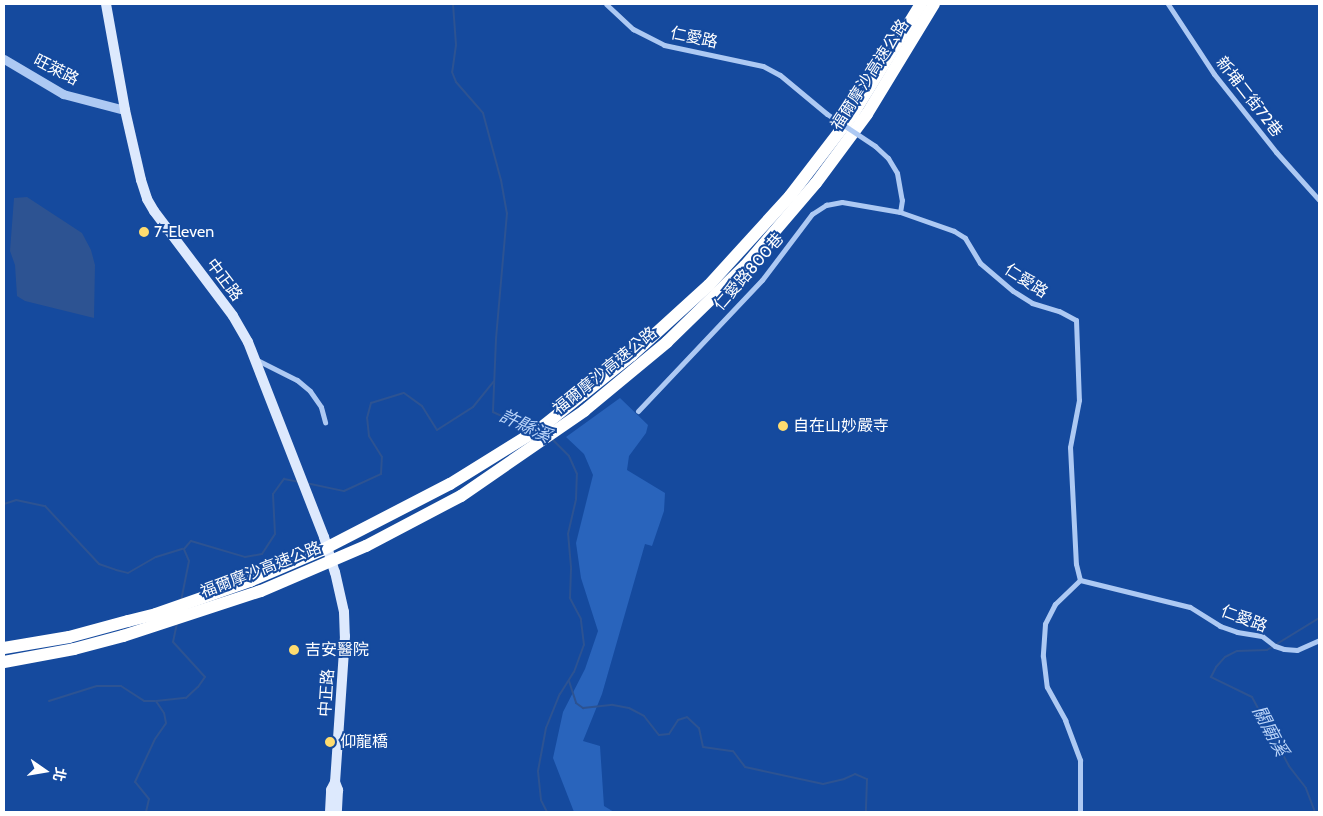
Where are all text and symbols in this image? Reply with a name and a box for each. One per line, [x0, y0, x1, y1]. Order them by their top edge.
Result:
street label: 福爾摩沙高速公路 [827, 16, 913, 134]
street label: 仁愛路 [669, 24, 719, 52]
street label: 旺萊路 [30, 51, 82, 89]
street label: 新埔二街72巷 [1212, 53, 1286, 141]
place label: 7-Eleven [154, 222, 214, 242]
marker: 7-Eleven [138, 226, 150, 238]
street label: 仁愛路800巷 [710, 229, 788, 315]
street label: 中正路 [202, 255, 246, 305]
street label: 仁愛路 [1001, 260, 1051, 302]
street label: 福爾摩沙高速公路 [549, 323, 661, 419]
water label: 許縣溪 [496, 405, 554, 447]
place label: 自在山妙嚴寺 [793, 416, 889, 436]
marker: 自在山妙嚴寺 [777, 420, 789, 432]
street label: 福爾摩沙高速公路 [198, 538, 324, 602]
street label: 仁愛路 [1218, 601, 1270, 637]
place label: 吉安醫院 [305, 640, 369, 660]
marker: 吉安醫院 [287, 643, 301, 657]
street label: 中正路 [316, 668, 338, 718]
water label: 關廟溪 [1248, 702, 1292, 760]
place label: 仰龍橋 [340, 732, 388, 752]
marker: 仰龍橋 [324, 736, 336, 748]
north arrow [20, 746, 70, 796]
text: 北 [49, 766, 70, 783]

